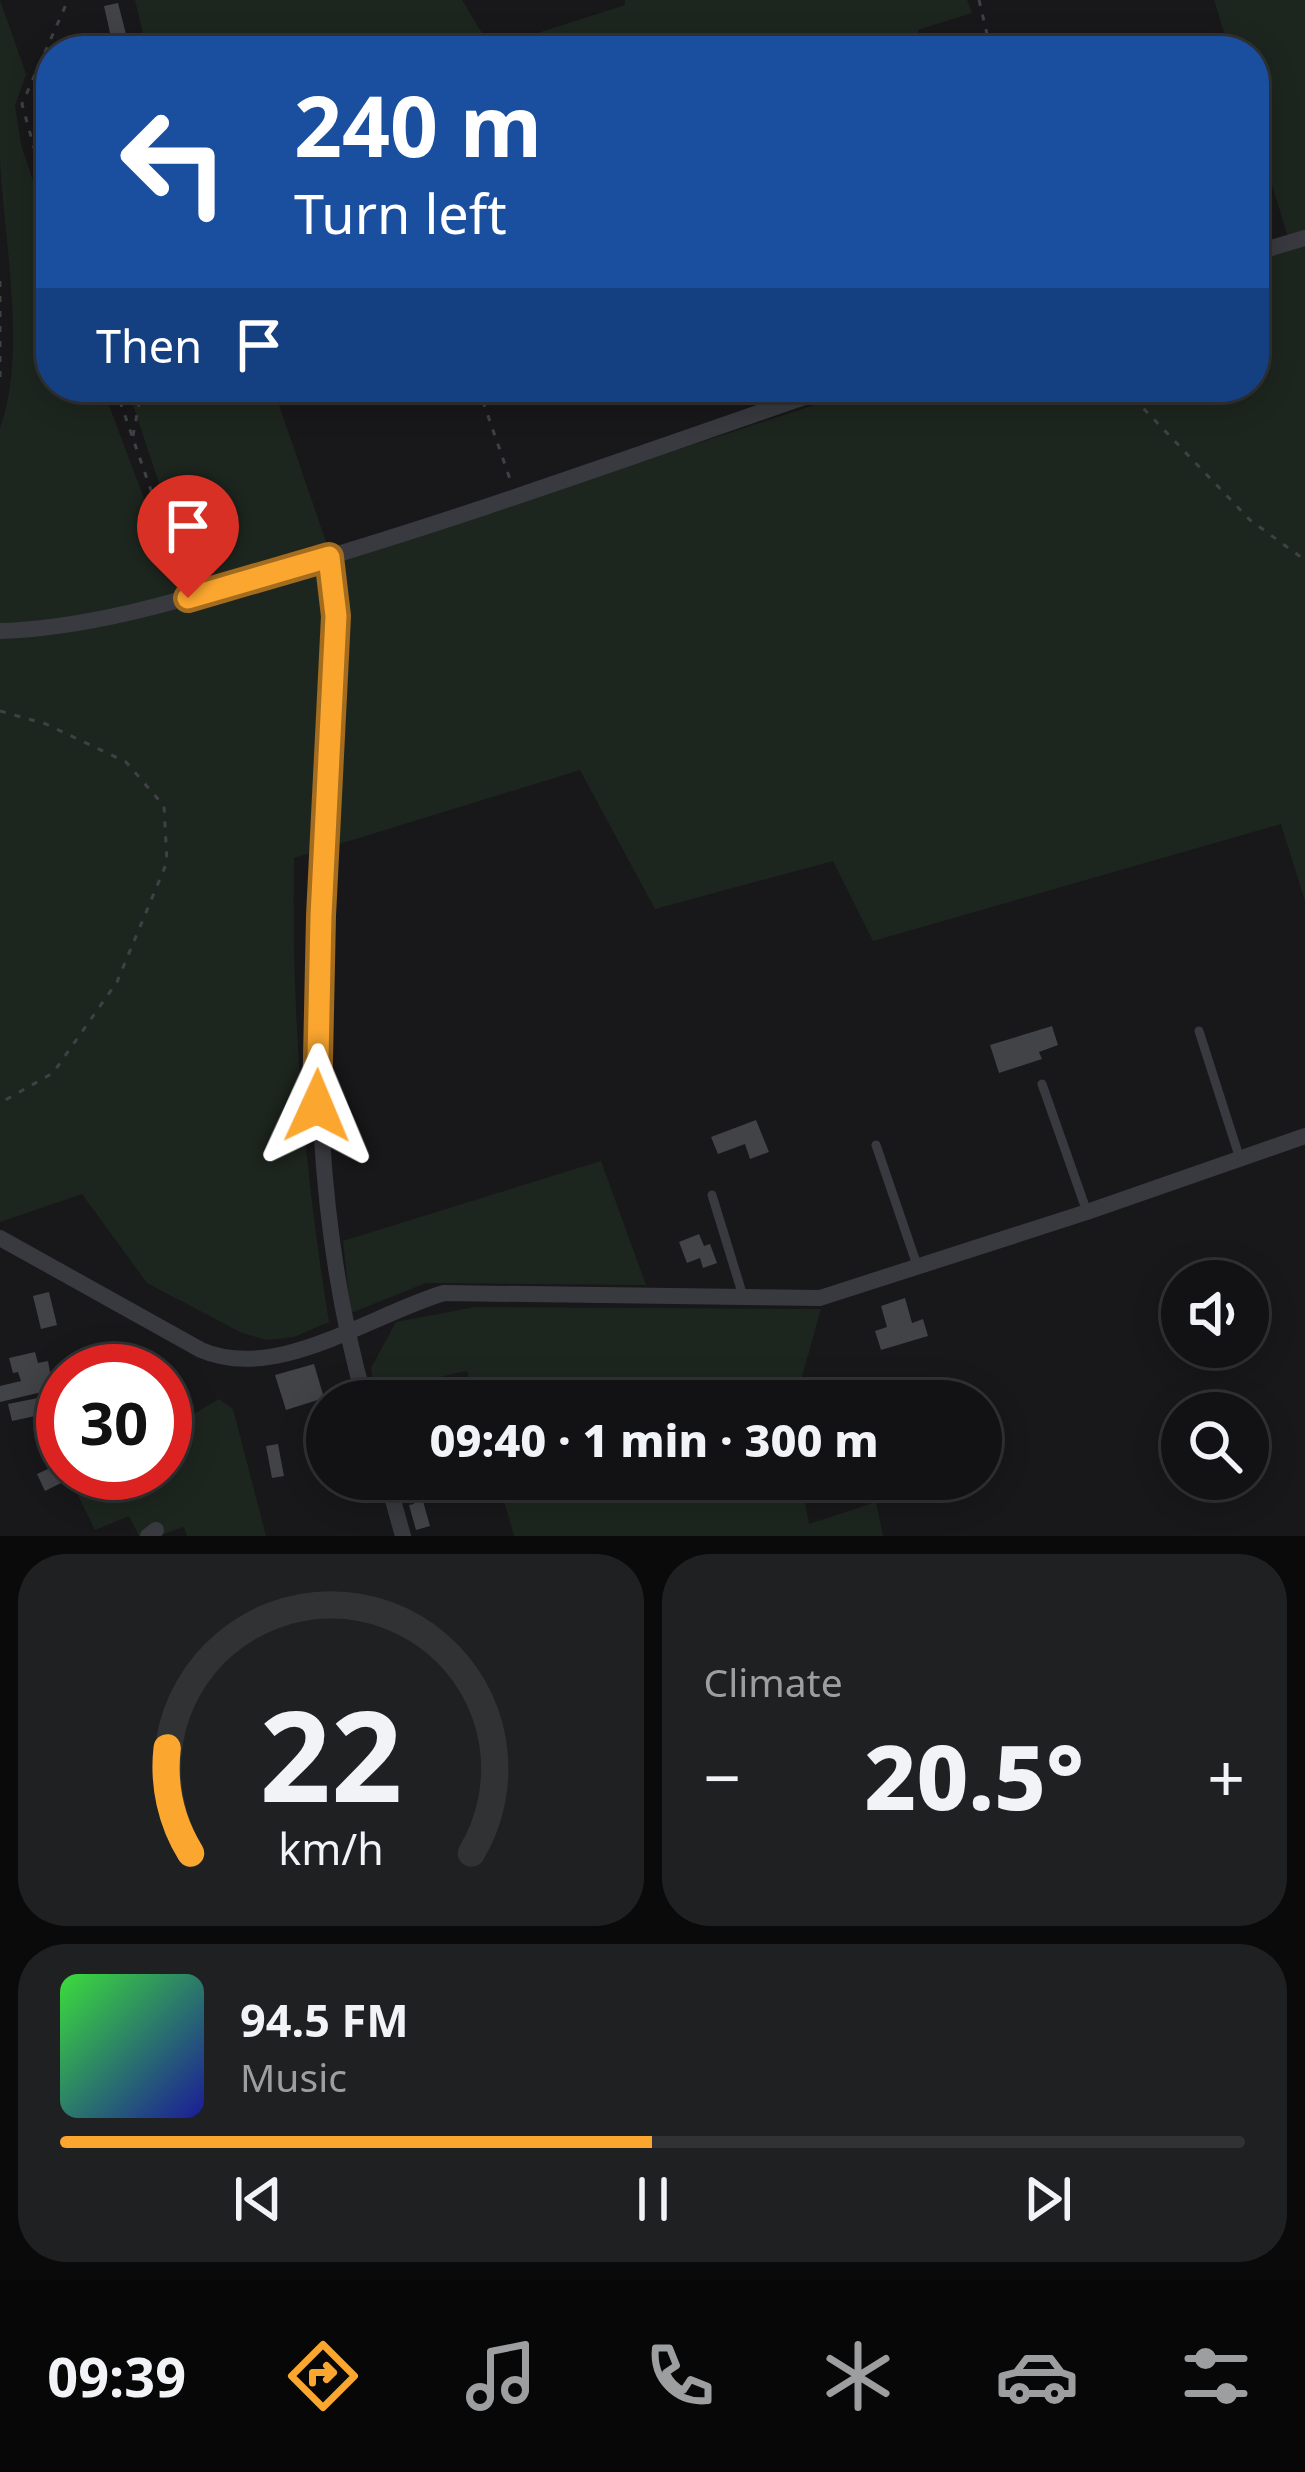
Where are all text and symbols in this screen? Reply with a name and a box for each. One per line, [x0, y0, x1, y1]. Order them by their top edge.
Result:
text: 240 m [294, 67, 542, 182]
icon: left [96, 84, 252, 240]
text: Turn left [294, 176, 507, 250]
icon: arrive [226, 312, 292, 378]
text: Then [96, 315, 202, 376]
pin [137, 475, 239, 598]
icon: arrive [155, 493, 221, 559]
position arrow [254, 1043, 380, 1169]
map controls [1161, 1260, 1269, 1500]
button: sound [1161, 1260, 1269, 1368]
speed limit sign: 30 [36, 1344, 192, 1500]
button: search [1161, 1392, 1269, 1500]
text: 09:40 · 1 min · 300 m [429, 1409, 879, 1470]
text: Climate [704, 1655, 843, 1708]
text: 22 [259, 1669, 402, 1839]
text: 20.5° [864, 1714, 1084, 1836]
text: − [704, 1731, 741, 1821]
text: + [1207, 1731, 1245, 1821]
text: km/h [278, 1819, 383, 1878]
text: 94.5 FM [240, 1989, 409, 2050]
text: Music [240, 2050, 347, 2103]
icon: previous [225, 2166, 291, 2232]
icon: pause [620, 2166, 686, 2232]
icon: next [1015, 2166, 1081, 2232]
icon: directions [281, 2334, 365, 2418]
icon: music [459, 2334, 543, 2418]
icon: phone [638, 2334, 722, 2418]
icon: climate [816, 2334, 900, 2418]
icon: car [995, 2334, 1079, 2418]
icon: filters [1174, 2334, 1258, 2418]
text: 09:39 [47, 2339, 186, 2413]

